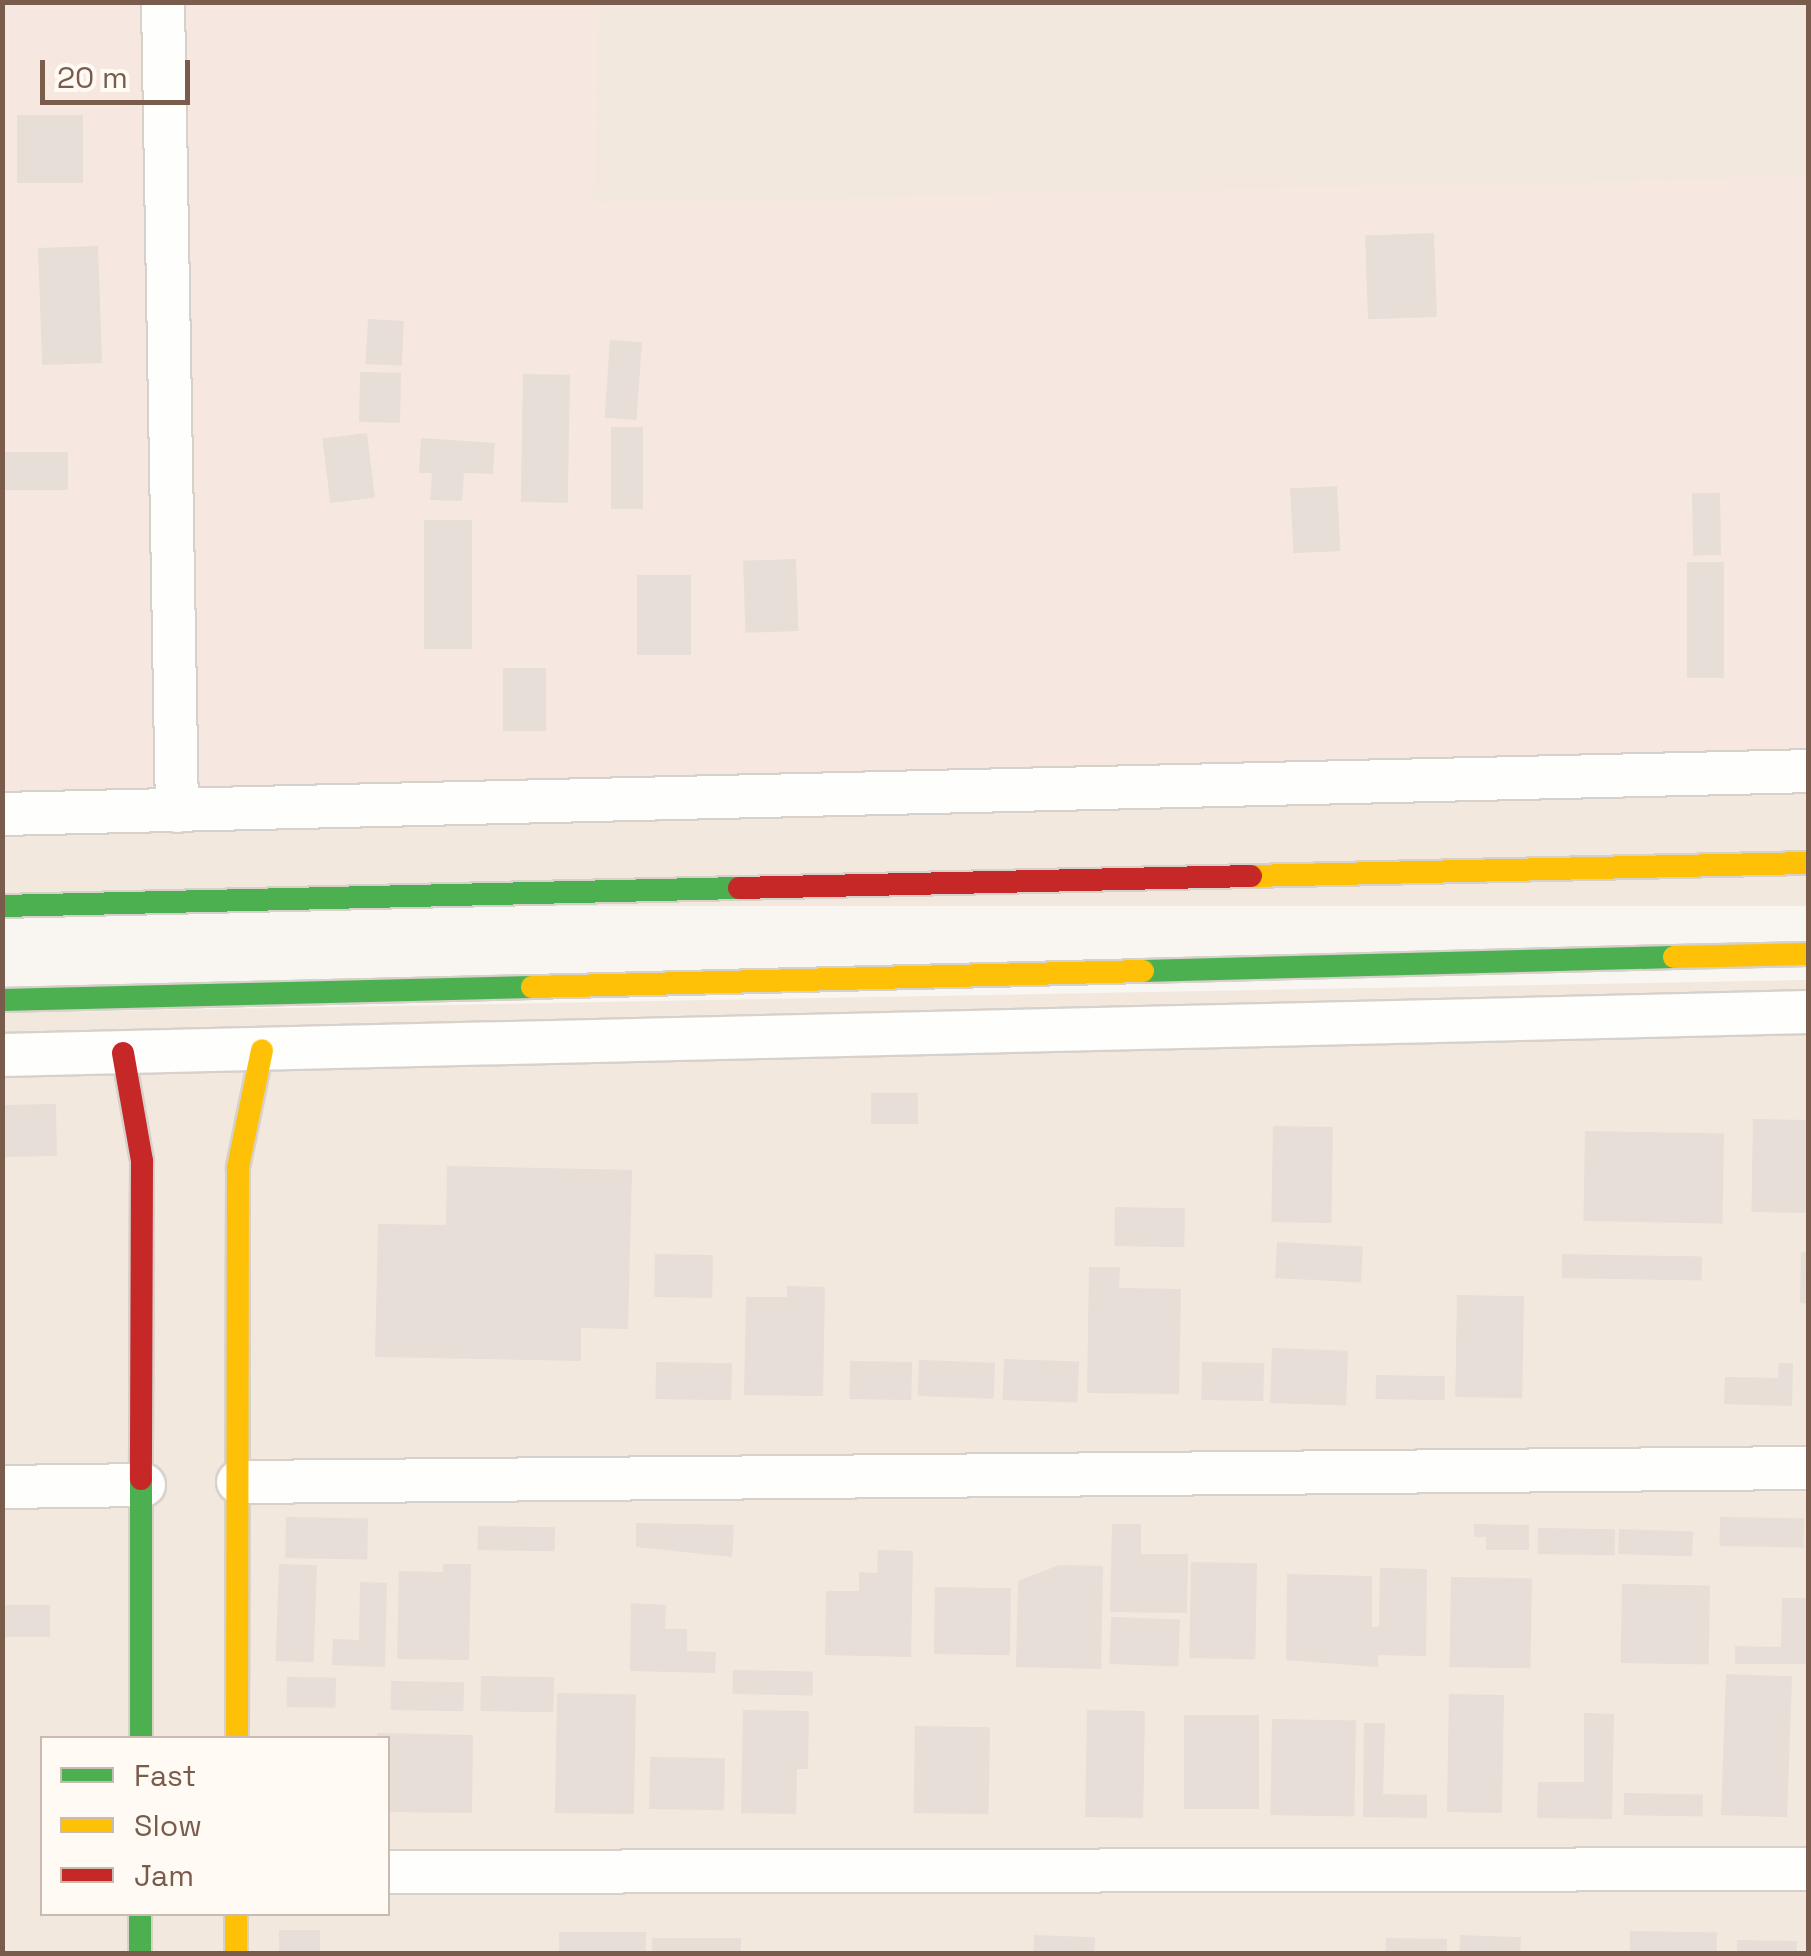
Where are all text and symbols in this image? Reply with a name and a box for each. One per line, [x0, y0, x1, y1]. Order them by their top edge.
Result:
scale bar [45, 40, 195, 102]
text: 20 m [57, 58, 128, 97]
legend [40, 1736, 390, 1916]
text: Fast [134, 1756, 196, 1795]
text: Slow [134, 1806, 202, 1845]
text: Jam [134, 1856, 194, 1895]

